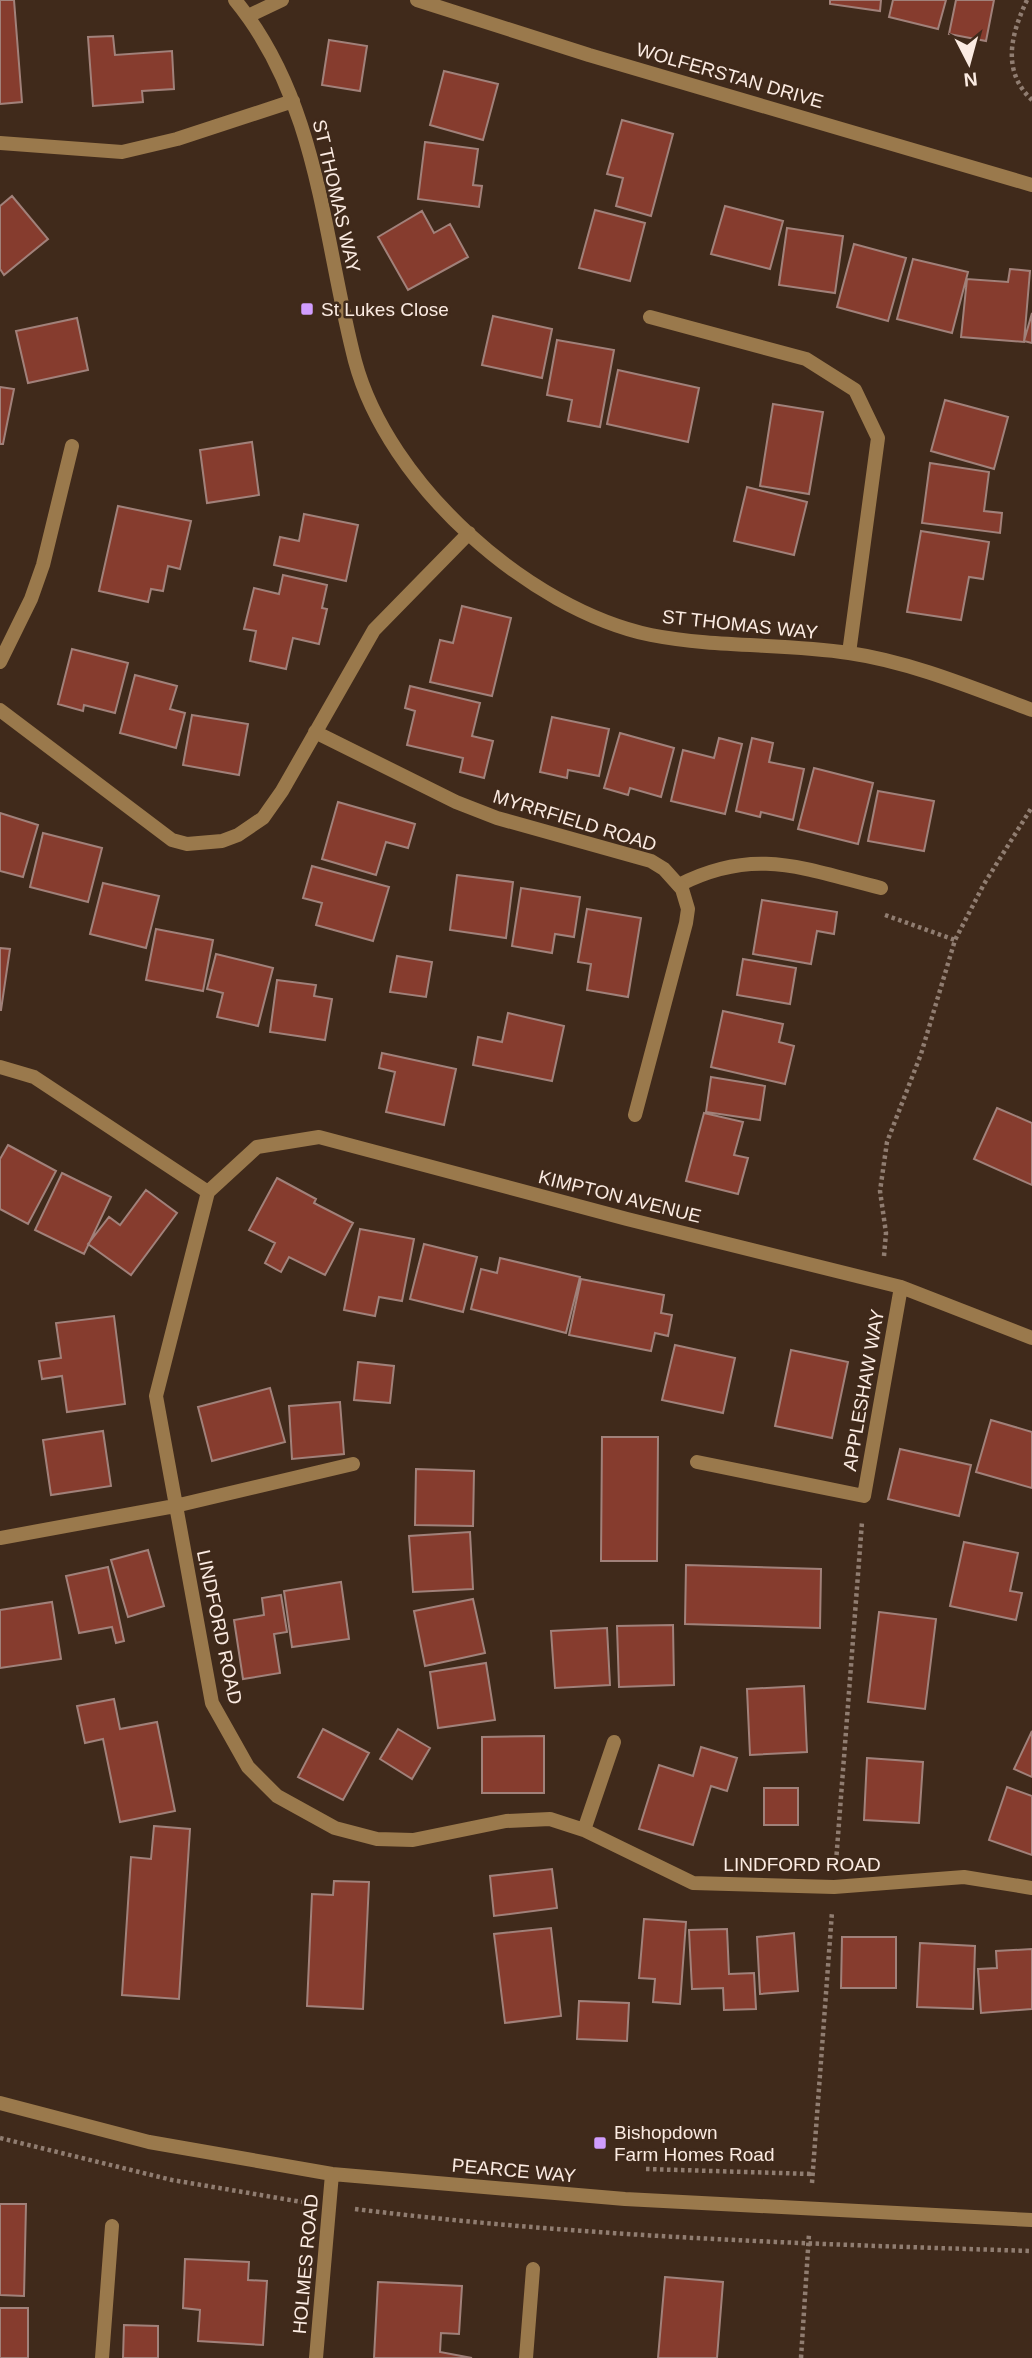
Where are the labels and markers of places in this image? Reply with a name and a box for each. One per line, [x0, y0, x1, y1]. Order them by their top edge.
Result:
place label: St Lukes Close [321, 299, 449, 320]
marker: St Lukes Close [299, 301, 315, 317]
place label: Bishopdown Farm Homes Road [614, 2122, 775, 2165]
marker: Bishopdown Farm Homes Road [592, 2135, 608, 2151]

